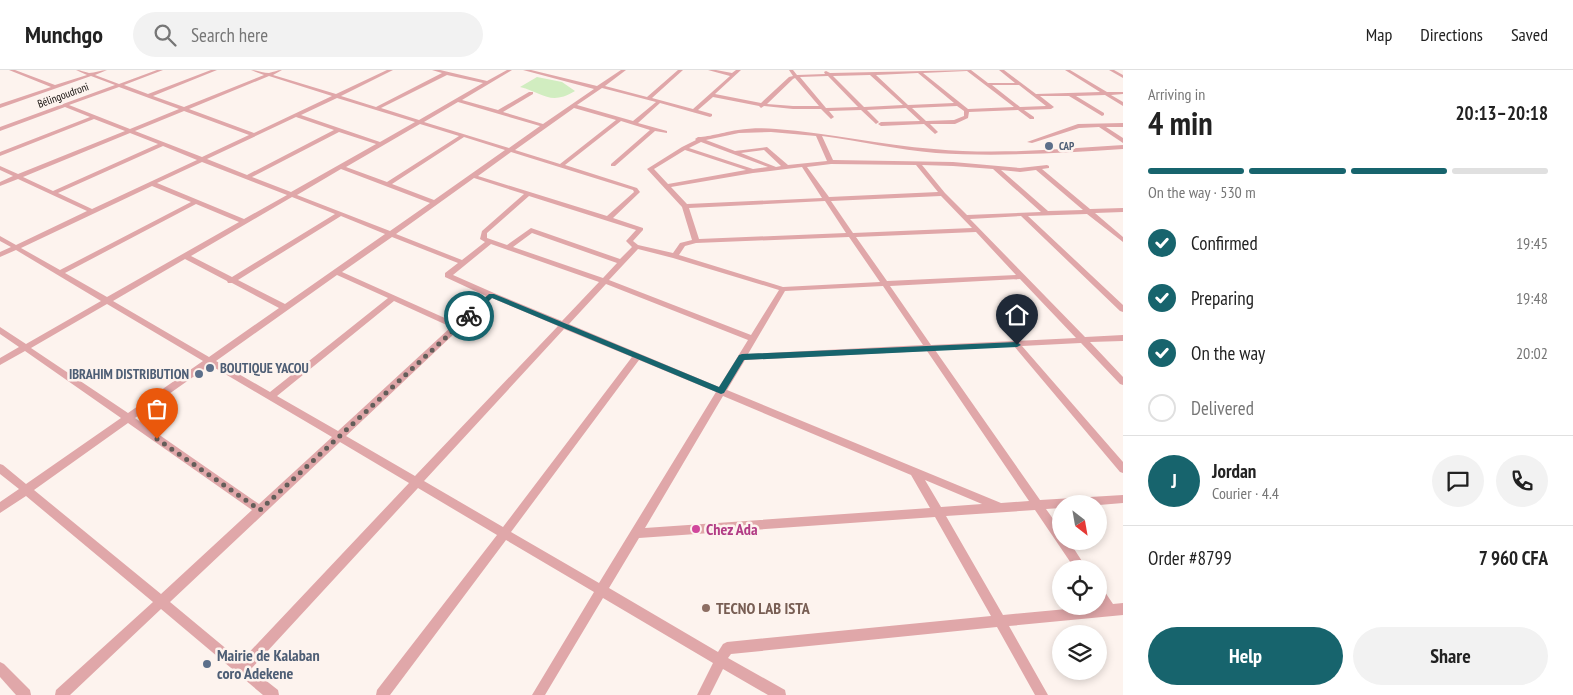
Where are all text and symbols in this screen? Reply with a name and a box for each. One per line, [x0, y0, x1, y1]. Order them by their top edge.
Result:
search box [133, 12, 483, 57]
text: Munchgo [25, 19, 103, 50]
icon: search [151, 21, 179, 49]
text: Search here [191, 23, 268, 47]
text: Map [1366, 23, 1392, 46]
text: Directions [1420, 23, 1483, 46]
text: Saved [1511, 23, 1548, 46]
street label: Bélingoudroni [35, 79, 91, 111]
text: Arriving in [1148, 84, 1205, 104]
text: 20:13–20:18 [1455, 101, 1548, 125]
text: 4 min [1148, 102, 1213, 144]
place label: CAP [1059, 139, 1075, 153]
marker: CAP [1043, 140, 1055, 152]
text: On the way · 530 m [1148, 182, 1256, 202]
icon: check [1148, 229, 1176, 257]
text: Confirmed [1191, 231, 1258, 255]
text: 19:45 [1516, 233, 1548, 253]
icon: check [1148, 284, 1176, 312]
text: Preparing [1191, 286, 1254, 310]
text: 19:48 [1516, 288, 1548, 308]
courier [444, 291, 494, 341]
pin [996, 294, 1038, 345]
icon: home [1003, 301, 1031, 329]
icon: bike [455, 302, 483, 330]
icon: check [1148, 339, 1176, 367]
text: On the way [1191, 341, 1265, 365]
text: 20:02 [1516, 343, 1548, 363]
place label: BOUTIQUE YACOU [220, 359, 309, 377]
marker: BOUTIQUE YACOU [204, 362, 216, 374]
place label: IBRAHIM DISTRIBUTION [69, 365, 189, 383]
marker: IBRAHIM DISTRIBUTION [193, 368, 205, 380]
pin [136, 388, 178, 439]
icon: bag [143, 395, 171, 423]
text: Delivered [1191, 396, 1254, 420]
button: chat [1432, 455, 1484, 507]
button: phone [1496, 455, 1548, 507]
text: Jordan [1212, 459, 1256, 483]
text: J [1171, 469, 1177, 493]
text: Courier · 4.4 [1212, 483, 1279, 503]
north arrow [1052, 495, 1108, 550]
map controls [1052, 495, 1107, 680]
place label: Chez Ada [706, 519, 758, 539]
marker: Chez Ada [690, 523, 702, 535]
text: Order #8799 [1148, 546, 1232, 570]
text: 7 960 CFA [1479, 546, 1548, 570]
button: locate [1052, 560, 1107, 615]
place label: TECNO LAB ISTA [716, 598, 811, 618]
marker: TECNO LAB ISTA [700, 602, 712, 614]
button: layers [1052, 625, 1107, 680]
button: Help [1148, 627, 1343, 685]
button: Share [1353, 627, 1548, 685]
place label: Mairie de Kalaban coro Adekene [217, 645, 320, 683]
marker: Mairie de Kalaban coro Adekene [201, 658, 213, 670]

